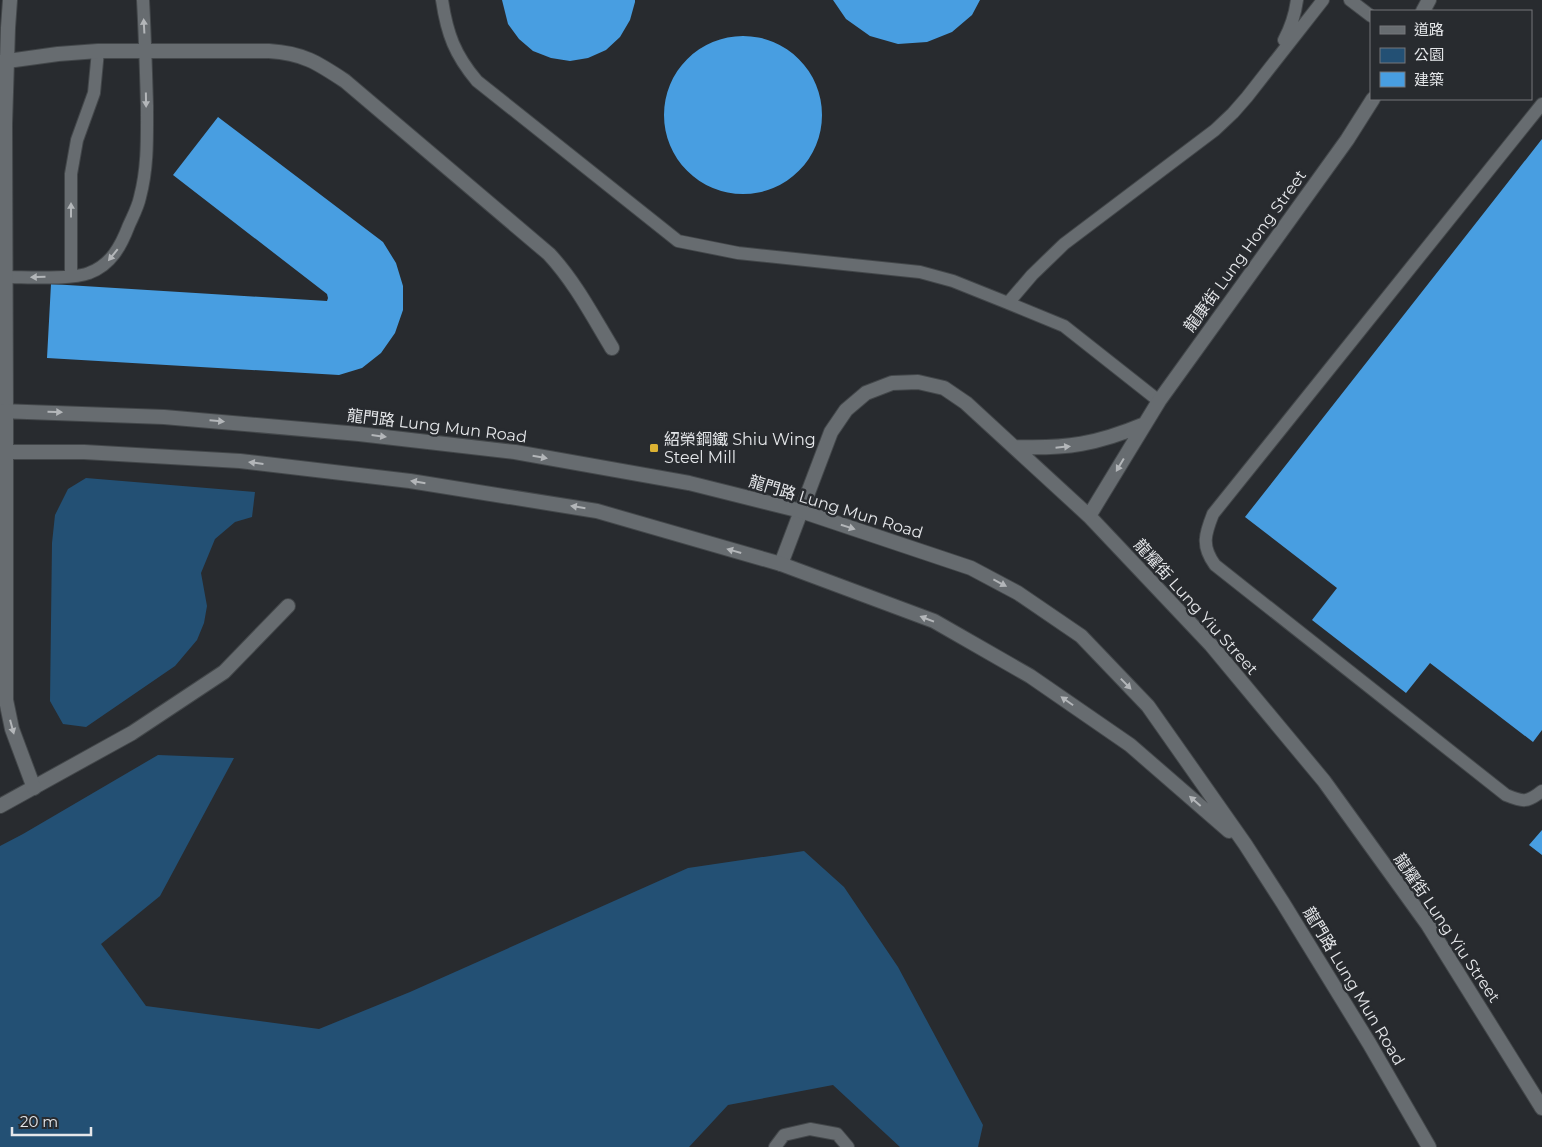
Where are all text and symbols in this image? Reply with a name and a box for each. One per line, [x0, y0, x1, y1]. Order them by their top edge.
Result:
legend [1370, 10, 1532, 100]
one-way arrow [140, 17, 148, 33]
text: 道路 [1414, 20, 1444, 39]
text: 公園 [1414, 45, 1444, 64]
text: 建築 [1414, 70, 1444, 89]
one-way arrow [143, 92, 151, 108]
street label: 龍康街 Lung Hong Street [1180, 166, 1310, 336]
one-way arrow [67, 202, 75, 218]
one-way arrow [107, 248, 118, 261]
one-way arrow [30, 273, 46, 281]
street label: 龍門路 Lung Mun Road [346, 406, 528, 446]
one-way arrow [47, 408, 63, 416]
one-way arrow [210, 418, 226, 426]
place label: 紹榮鋼鐵 Shiu Wing Steel Mill [664, 430, 816, 467]
one-way arrow [372, 432, 388, 440]
marker: 紹榮鋼鐵 Shiu Wing Steel Mill [648, 442, 660, 454]
one-way arrow [1055, 443, 1071, 451]
one-way arrow [533, 453, 549, 461]
one-way arrow [248, 459, 264, 467]
one-way arrow [1115, 459, 1125, 472]
street label: 龍門路 Lung Mun Road [747, 471, 925, 543]
one-way arrow [409, 477, 425, 485]
one-way arrow [570, 503, 586, 511]
one-way arrow [840, 524, 855, 531]
street label: 龍耀街 Lung Yiu Street [1130, 535, 1262, 679]
one-way arrow [727, 546, 742, 554]
one-way arrow [993, 579, 1006, 588]
one-way arrow [919, 615, 934, 623]
one-way arrow [1120, 677, 1132, 689]
one-way arrow [1060, 696, 1074, 706]
one-way arrow [9, 720, 17, 735]
one-way arrow [1189, 795, 1201, 807]
street label: 龍耀街 Lung Yiu Street [1390, 850, 1504, 1007]
street label: 龍門路 Lung Mun Road [1299, 903, 1409, 1069]
scale bar [12, 1104, 91, 1136]
text: 20 m [20, 1112, 58, 1131]

